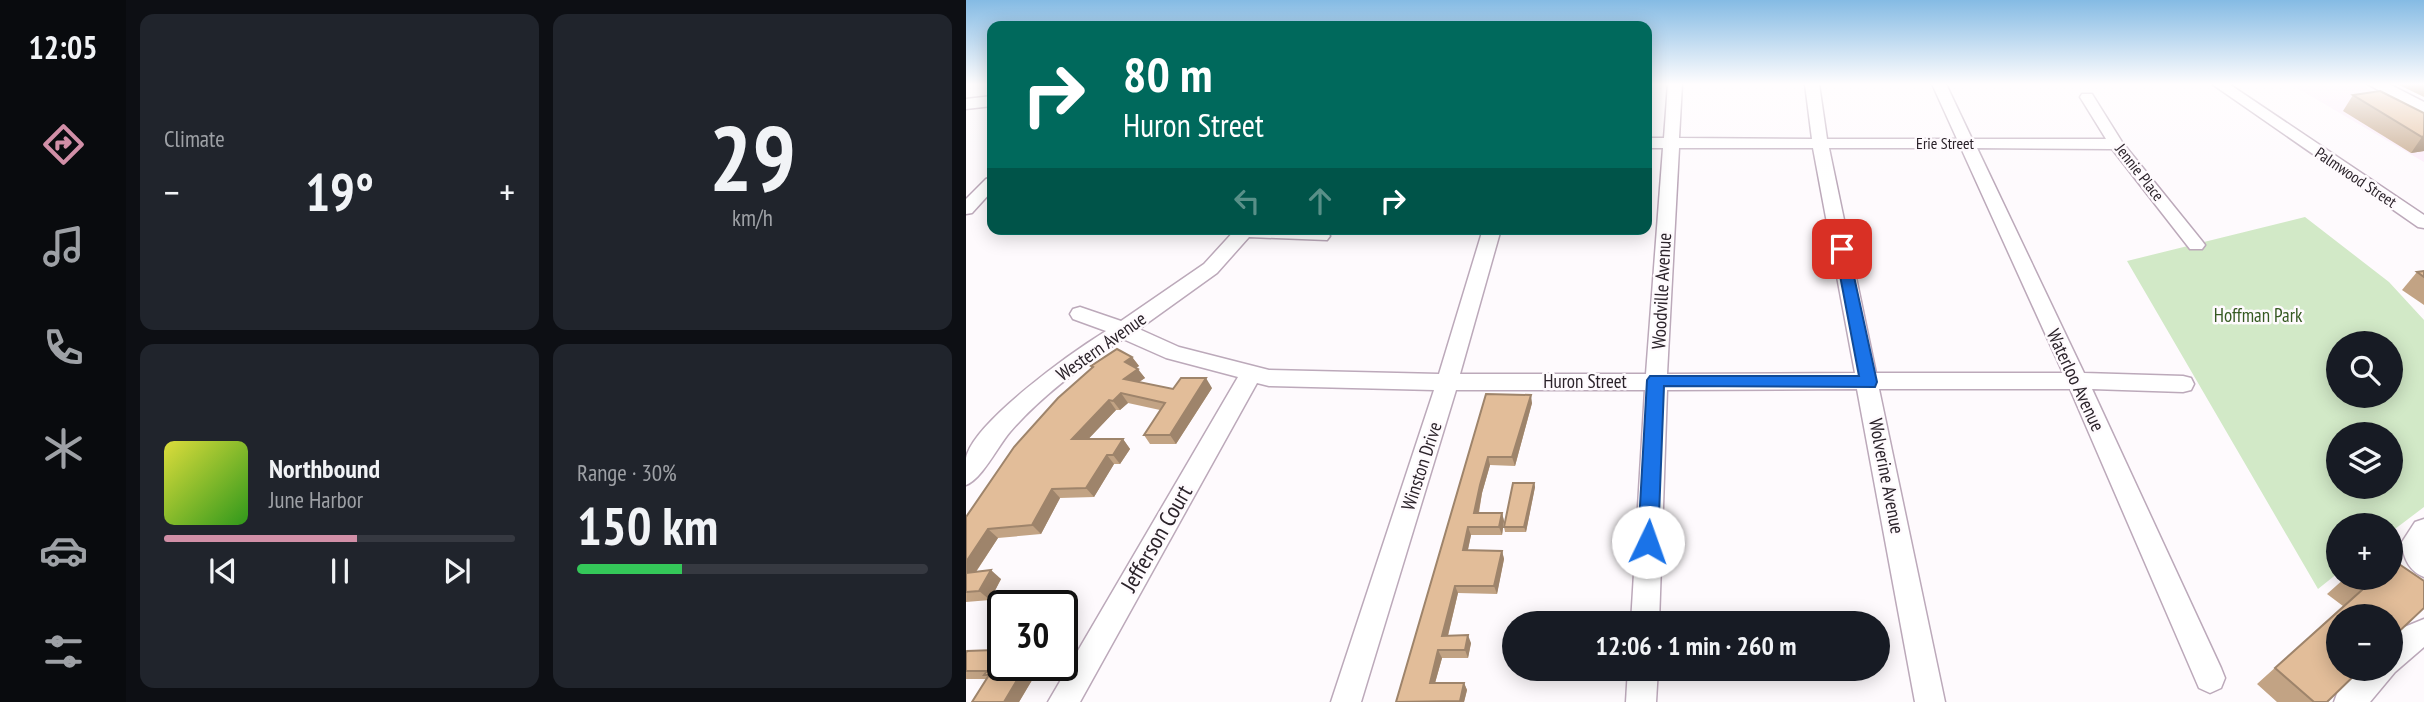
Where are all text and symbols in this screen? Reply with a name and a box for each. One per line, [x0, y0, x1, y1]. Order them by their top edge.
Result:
text: 12:05 [28, 26, 98, 68]
text: 80 m [1123, 42, 1212, 106]
icon: right [1008, 49, 1099, 140]
text: 29 [709, 98, 796, 216]
text: Huron Street [1123, 104, 1264, 146]
icon: directions [39, 120, 88, 169]
text: Climate [164, 124, 225, 153]
street label: Erie Street [1916, 133, 1975, 153]
street label: Jennie Place [2111, 139, 2169, 205]
street label: Palmwood Street [2311, 142, 2401, 212]
text: 19° [305, 158, 374, 225]
text: − [164, 167, 180, 216]
text: + [499, 167, 515, 216]
icon: left [1228, 182, 1266, 220]
icon: ahead [1301, 182, 1339, 220]
icon: right [1374, 182, 1412, 220]
text: km/h [732, 203, 773, 232]
pin [1812, 219, 1872, 279]
icon: music [39, 222, 88, 271]
icon: arrive [1823, 230, 1861, 268]
street label: Woodville Avenue [1646, 232, 1676, 350]
park label: Hoffman Park [2214, 303, 2303, 327]
street label: Western Avenue [1051, 306, 1151, 386]
icon: phone [39, 323, 88, 372]
street label: Waterloo Avenue [2042, 325, 2110, 435]
map controls [2326, 331, 2403, 681]
button: search [2326, 331, 2403, 408]
street label: Huron Street [1543, 369, 1628, 393]
street label: Wolverine Avenue [1864, 416, 1910, 536]
street label: Winston Drive [1395, 418, 1447, 513]
button: layers [2326, 422, 2403, 499]
icon: climate [39, 424, 88, 473]
text: Northbound [269, 452, 380, 485]
text: Range · 30% [577, 458, 677, 487]
street label: Jefferson Court [1113, 479, 1198, 597]
text: June Harbor [269, 485, 363, 514]
text: 150 km [577, 492, 718, 559]
position arrow [1611, 505, 1685, 579]
button: + [2326, 513, 2403, 590]
icon: car [39, 526, 88, 575]
icon: previous [204, 552, 242, 590]
icon: pause [321, 552, 359, 590]
icon: next [438, 552, 476, 590]
speed limit sign: 30 [987, 590, 1078, 681]
button: − [2326, 604, 2403, 681]
icon: filters [39, 627, 88, 676]
text: 12:06 · 1 min · 260 m [1596, 629, 1796, 662]

